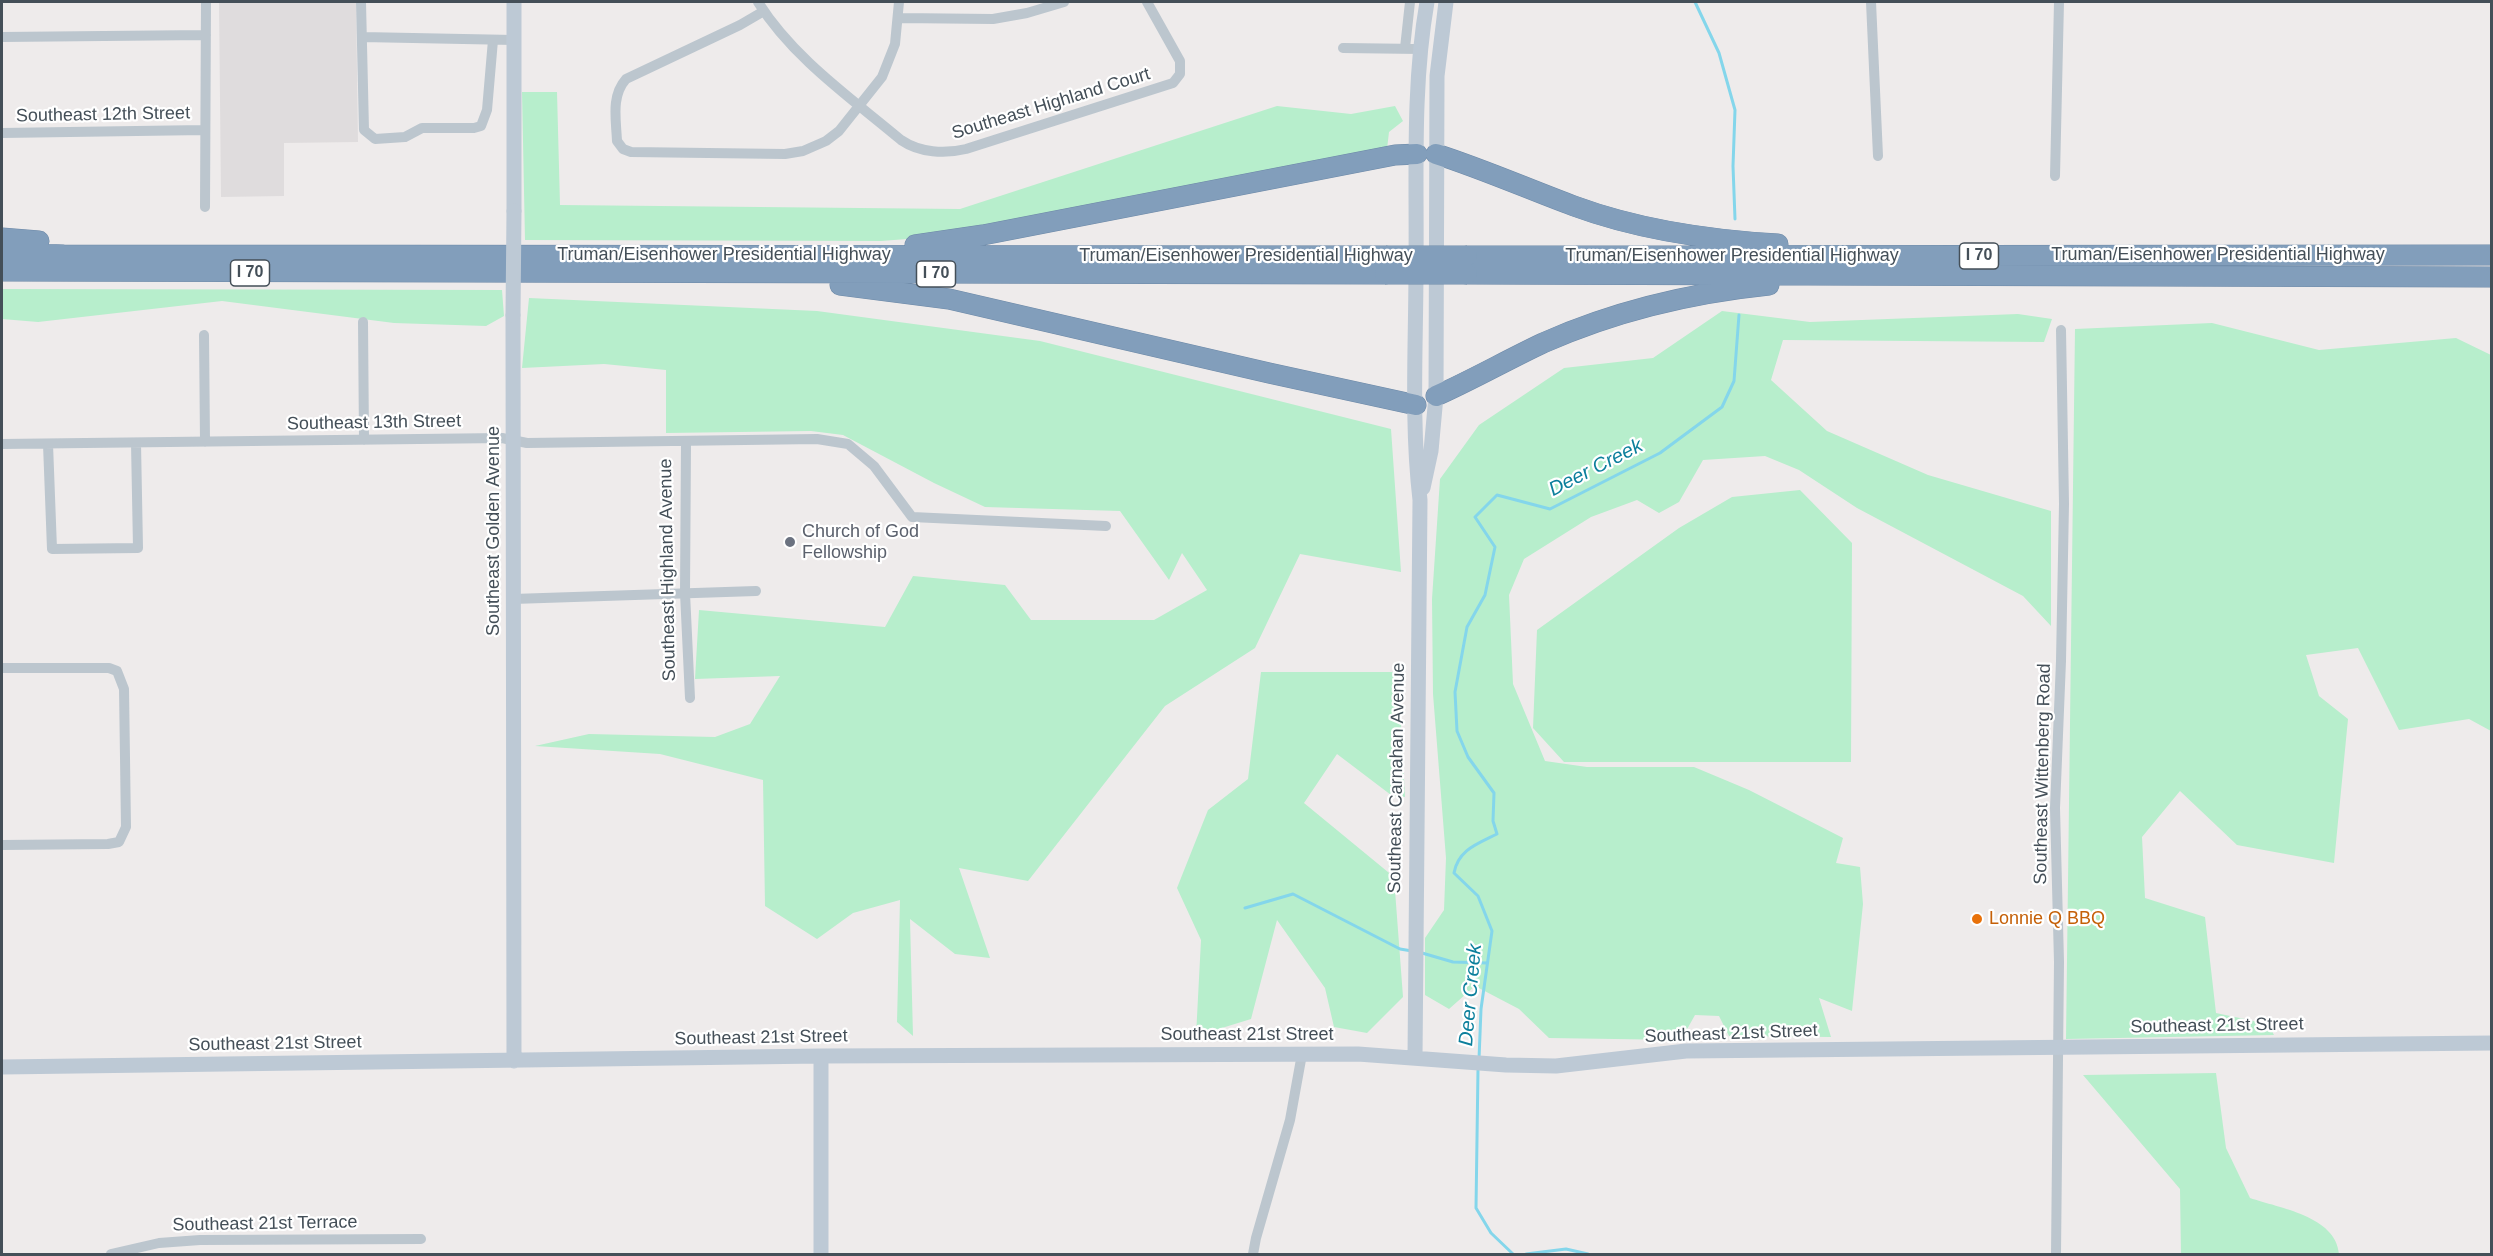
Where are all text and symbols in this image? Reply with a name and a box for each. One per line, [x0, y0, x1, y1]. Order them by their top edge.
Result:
street label: Southeast Highland Court [949, 64, 1153, 144]
street label: Southeast 12th Street [16, 103, 190, 127]
road number: I 70 [1960, 243, 1998, 269]
street label: Truman/Eisenhower Presidential Highway [557, 244, 891, 266]
street label: Truman/Eisenhower Presidential Highway [2051, 244, 2385, 266]
street label: Truman/Eisenhower Presidential Highway [1079, 245, 1413, 267]
street label: Truman/Eisenhower Presidential Highway [1565, 245, 1899, 267]
road number: I 70 [230, 260, 270, 286]
road number: I 70 [916, 261, 956, 287]
street label: Southeast 13th Street [287, 411, 461, 435]
street label: Southeast Golden Avenue [483, 426, 505, 636]
water label: Deer Creek [1545, 434, 1647, 502]
street label: Southeast Highland Avenue [655, 458, 681, 682]
place label: Church of God Fellowship [802, 521, 919, 564]
marker: Church of God Fellowship [783, 535, 797, 549]
street label: Southeast Carnahan Avenue [1384, 662, 1410, 894]
street label: Southeast Wittenberg Road [2030, 663, 2056, 885]
place label: Lonnie Q BBQ [1989, 908, 2105, 930]
marker: Lonnie Q BBQ [1970, 912, 1984, 926]
water label: Deer Creek [1455, 943, 1487, 1047]
street label: Southeast 21st Street [2130, 1014, 2304, 1038]
street label: Southeast 21st Street [1644, 1020, 1818, 1048]
street label: Southeast 21st Street [1160, 1024, 1334, 1046]
street label: Southeast 21st Street [674, 1026, 848, 1050]
street label: Southeast 21st Street [188, 1032, 362, 1056]
street label: Southeast 21st Terrace [172, 1212, 358, 1236]

